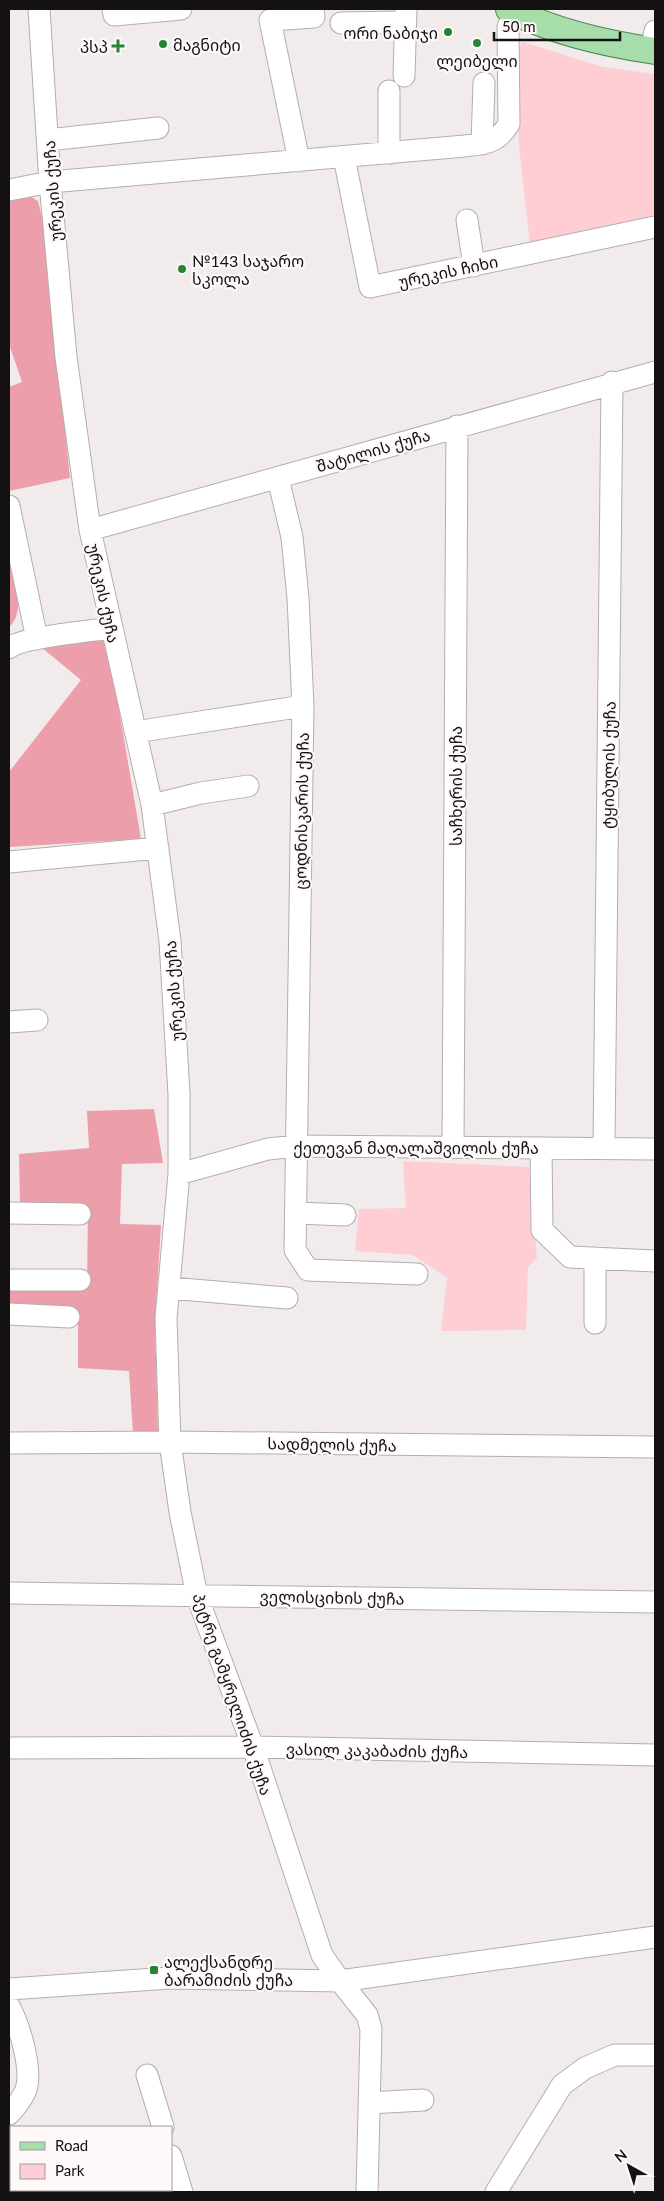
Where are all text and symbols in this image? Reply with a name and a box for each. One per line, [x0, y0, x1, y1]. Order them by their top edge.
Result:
scale bar [494, 10, 620, 42]
text: 50 m [502, 17, 536, 35]
place label: ორი ნაბიჯი [344, 23, 438, 43]
marker: ორი ნაბიჯი [442, 26, 454, 38]
place label: მაგნიტი [173, 35, 241, 55]
place label: პსპ [80, 37, 108, 56]
marker: ლეიბელი [471, 37, 483, 49]
marker: მაგნიტი [157, 38, 169, 50]
marker: პსპ [112, 40, 124, 52]
place label: ლეიბელი [436, 51, 518, 72]
street label: ურეკის ქუჩა [39, 140, 66, 242]
place label: №143 საჯარო სკოლა [192, 251, 304, 290]
street label: ურეკის ჩიხი [396, 251, 500, 292]
marker: №143 საჯარო სკოლა [176, 263, 188, 275]
street label: შატილის ქუჩა [314, 425, 433, 477]
street label: ურეკის ქუჩა [83, 542, 124, 645]
street label: ტყიბულის ქუჩა [597, 701, 621, 829]
street label: საჩხერის ქუჩა [446, 726, 466, 846]
street label: ცოდნისკარის ქუჩა [290, 732, 314, 890]
street label: ურეკის ქუჩა [160, 940, 187, 1042]
street label: ქეთევან მაღალაშვილის ქუჩა [293, 1138, 539, 1159]
street label: სადმელის ქუჩა [267, 1433, 397, 1457]
street label: ველისციხის ქუჩა [259, 1586, 405, 1610]
street label: პეტრე გამყრელიძის ქუჩა [188, 1590, 277, 1798]
street label: ვასილ კაკაბაძის ქუჩა [286, 1739, 468, 1763]
place label: ალექსანდრე ბარამიძის ქუჩა [164, 1952, 293, 1990]
marker: ალექსანდრე ბარამიძის ქუჩა [148, 1964, 160, 1976]
legend [10, 2126, 172, 2191]
text: Road [55, 2136, 88, 2154]
north arrow [604, 2141, 654, 2191]
text: N [611, 2146, 630, 2166]
text: Park [55, 2161, 85, 2179]

